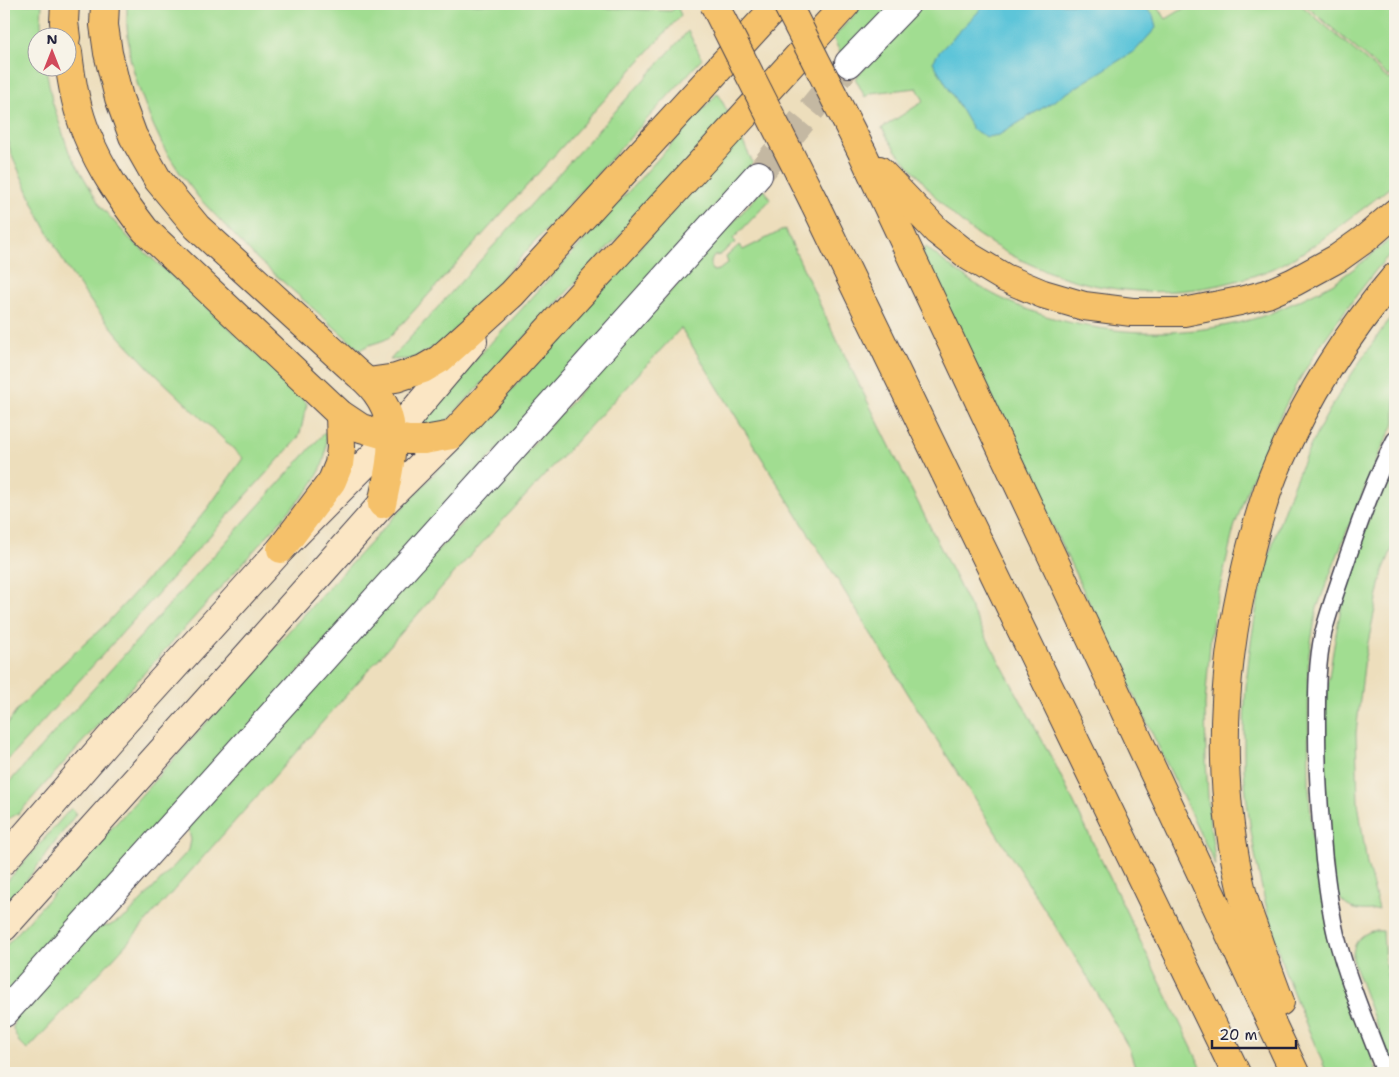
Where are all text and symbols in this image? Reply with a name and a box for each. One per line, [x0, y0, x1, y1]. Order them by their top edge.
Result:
north arrow [28, 28, 78, 78]
text: N [46, 30, 58, 48]
scale bar [1212, 1017, 1295, 1049]
text: 20 m [1219, 1025, 1258, 1045]

